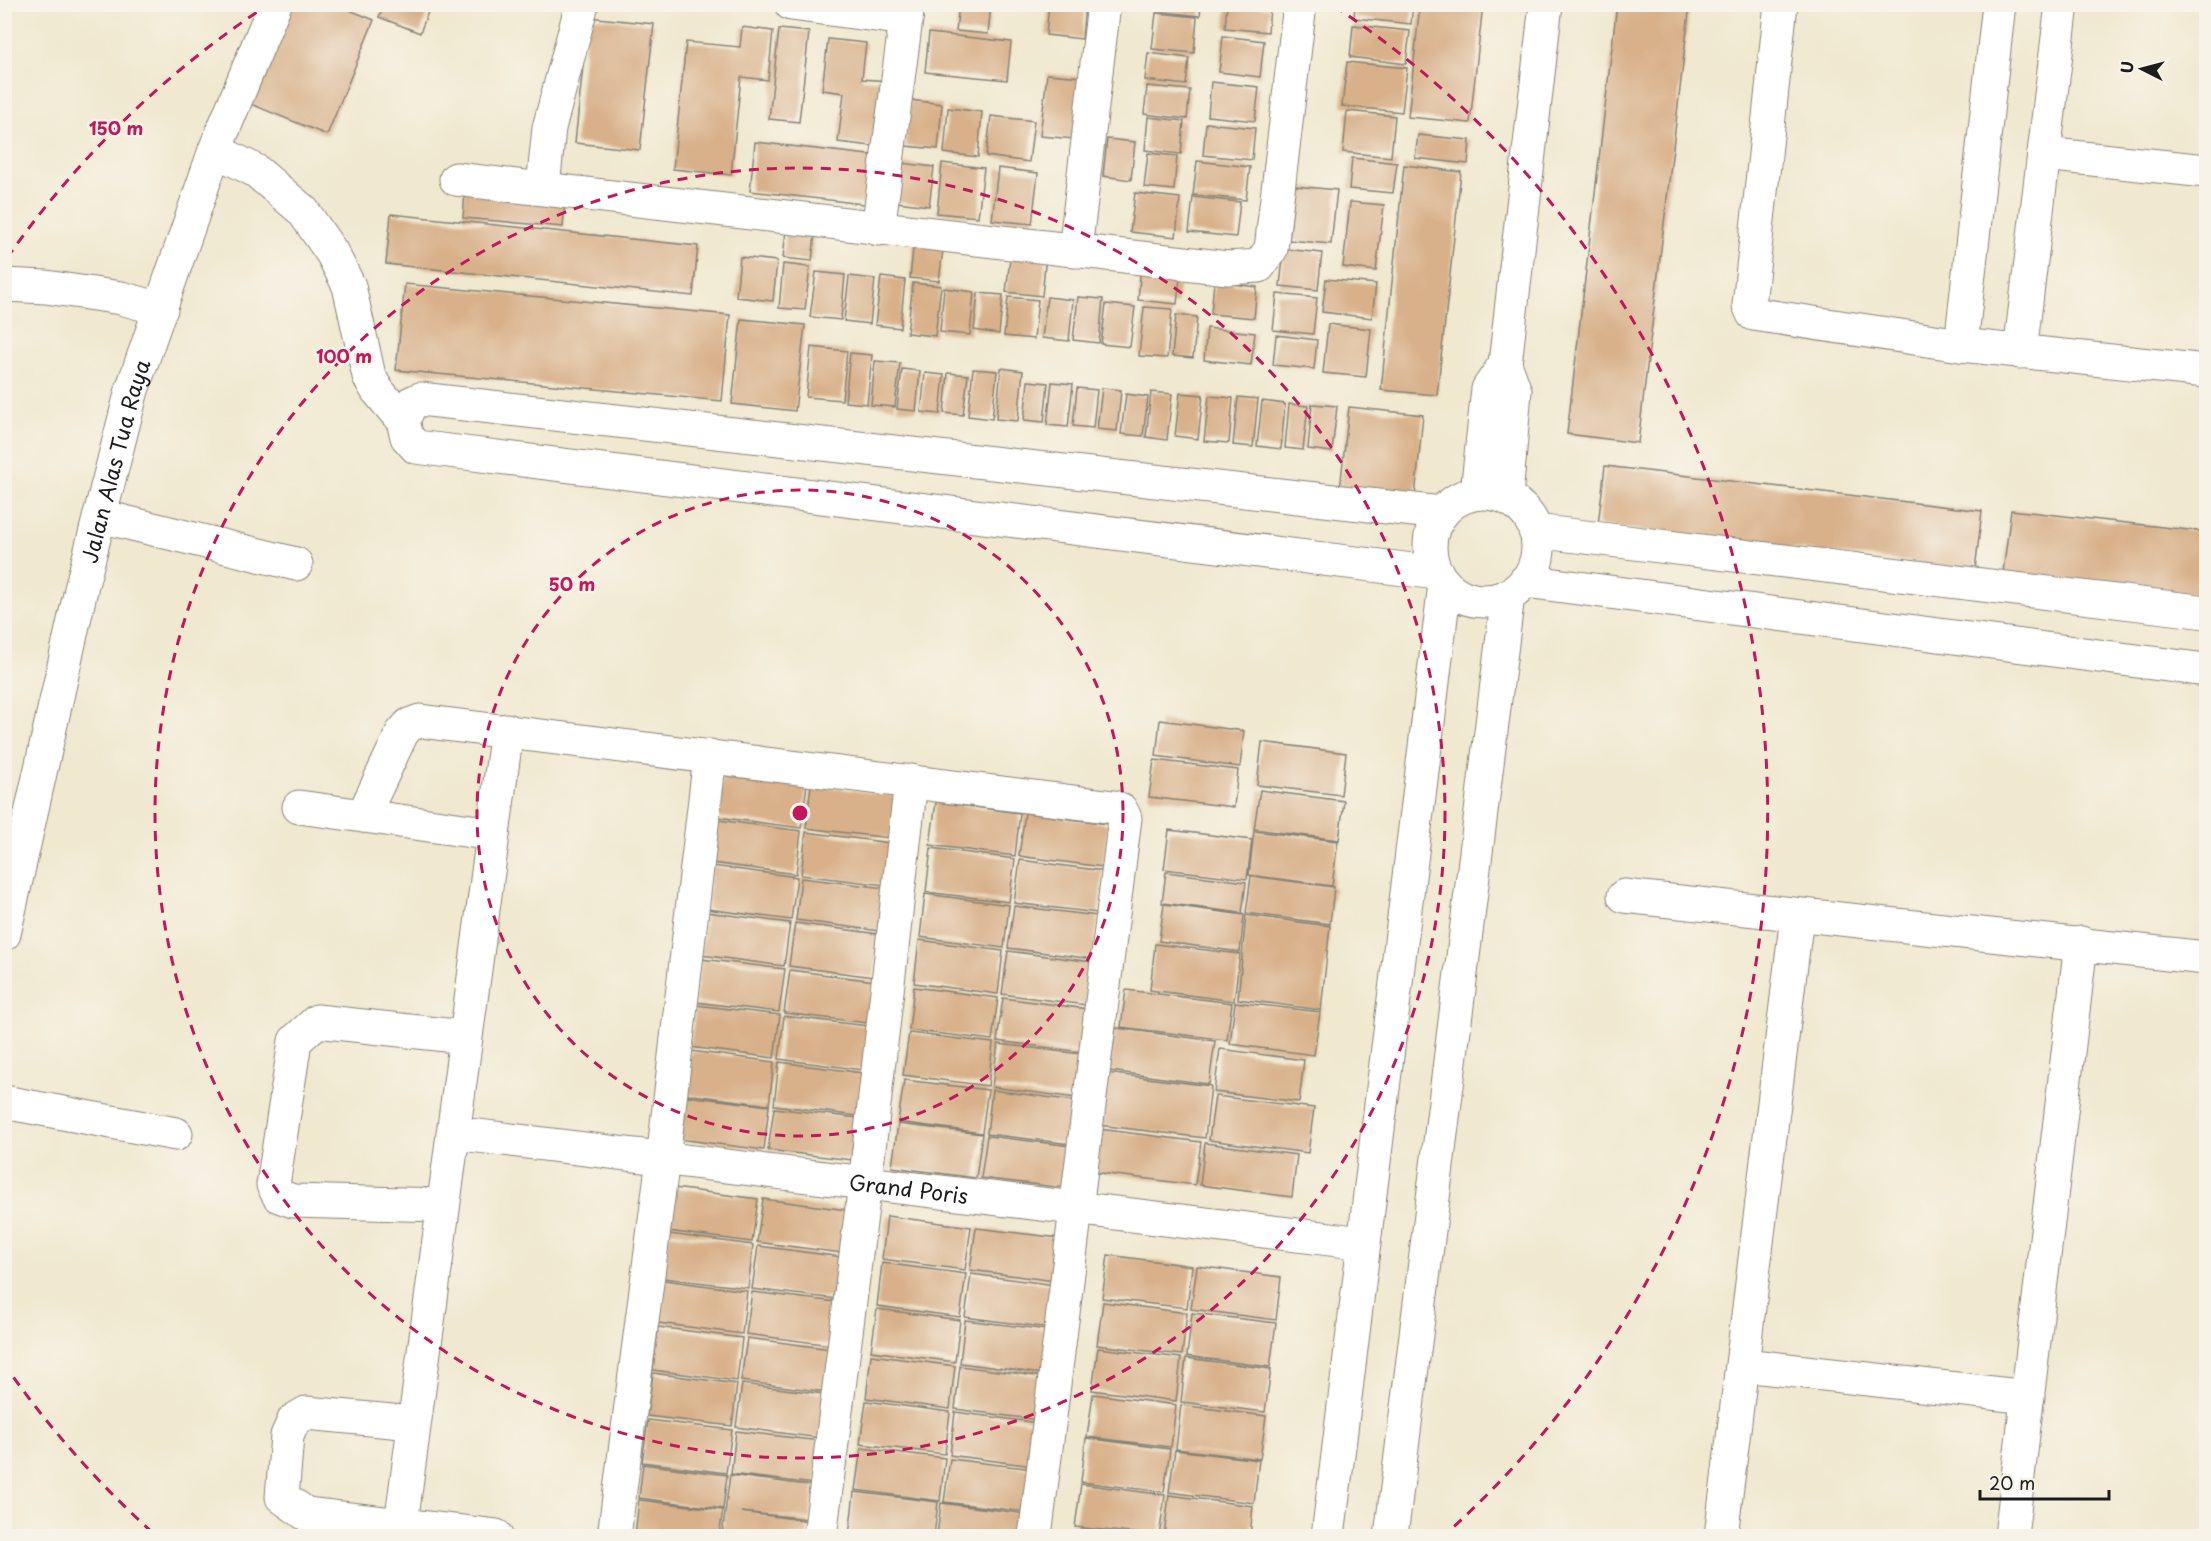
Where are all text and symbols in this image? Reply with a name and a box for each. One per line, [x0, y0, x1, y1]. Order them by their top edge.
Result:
north arrow [2112, 39, 2172, 99]
text: U [2114, 60, 2139, 75]
text: 150 m [89, 114, 143, 141]
text: 100 m [316, 342, 372, 369]
street label: Jalan Alas Tua Raya [72, 354, 158, 566]
text: 50 m [549, 570, 595, 597]
centre of rings [790, 803, 810, 823]
street label: Grand Poris [847, 1165, 970, 1211]
scale bar [1980, 1463, 2109, 1501]
text: 20 m [1989, 1469, 2035, 1496]

